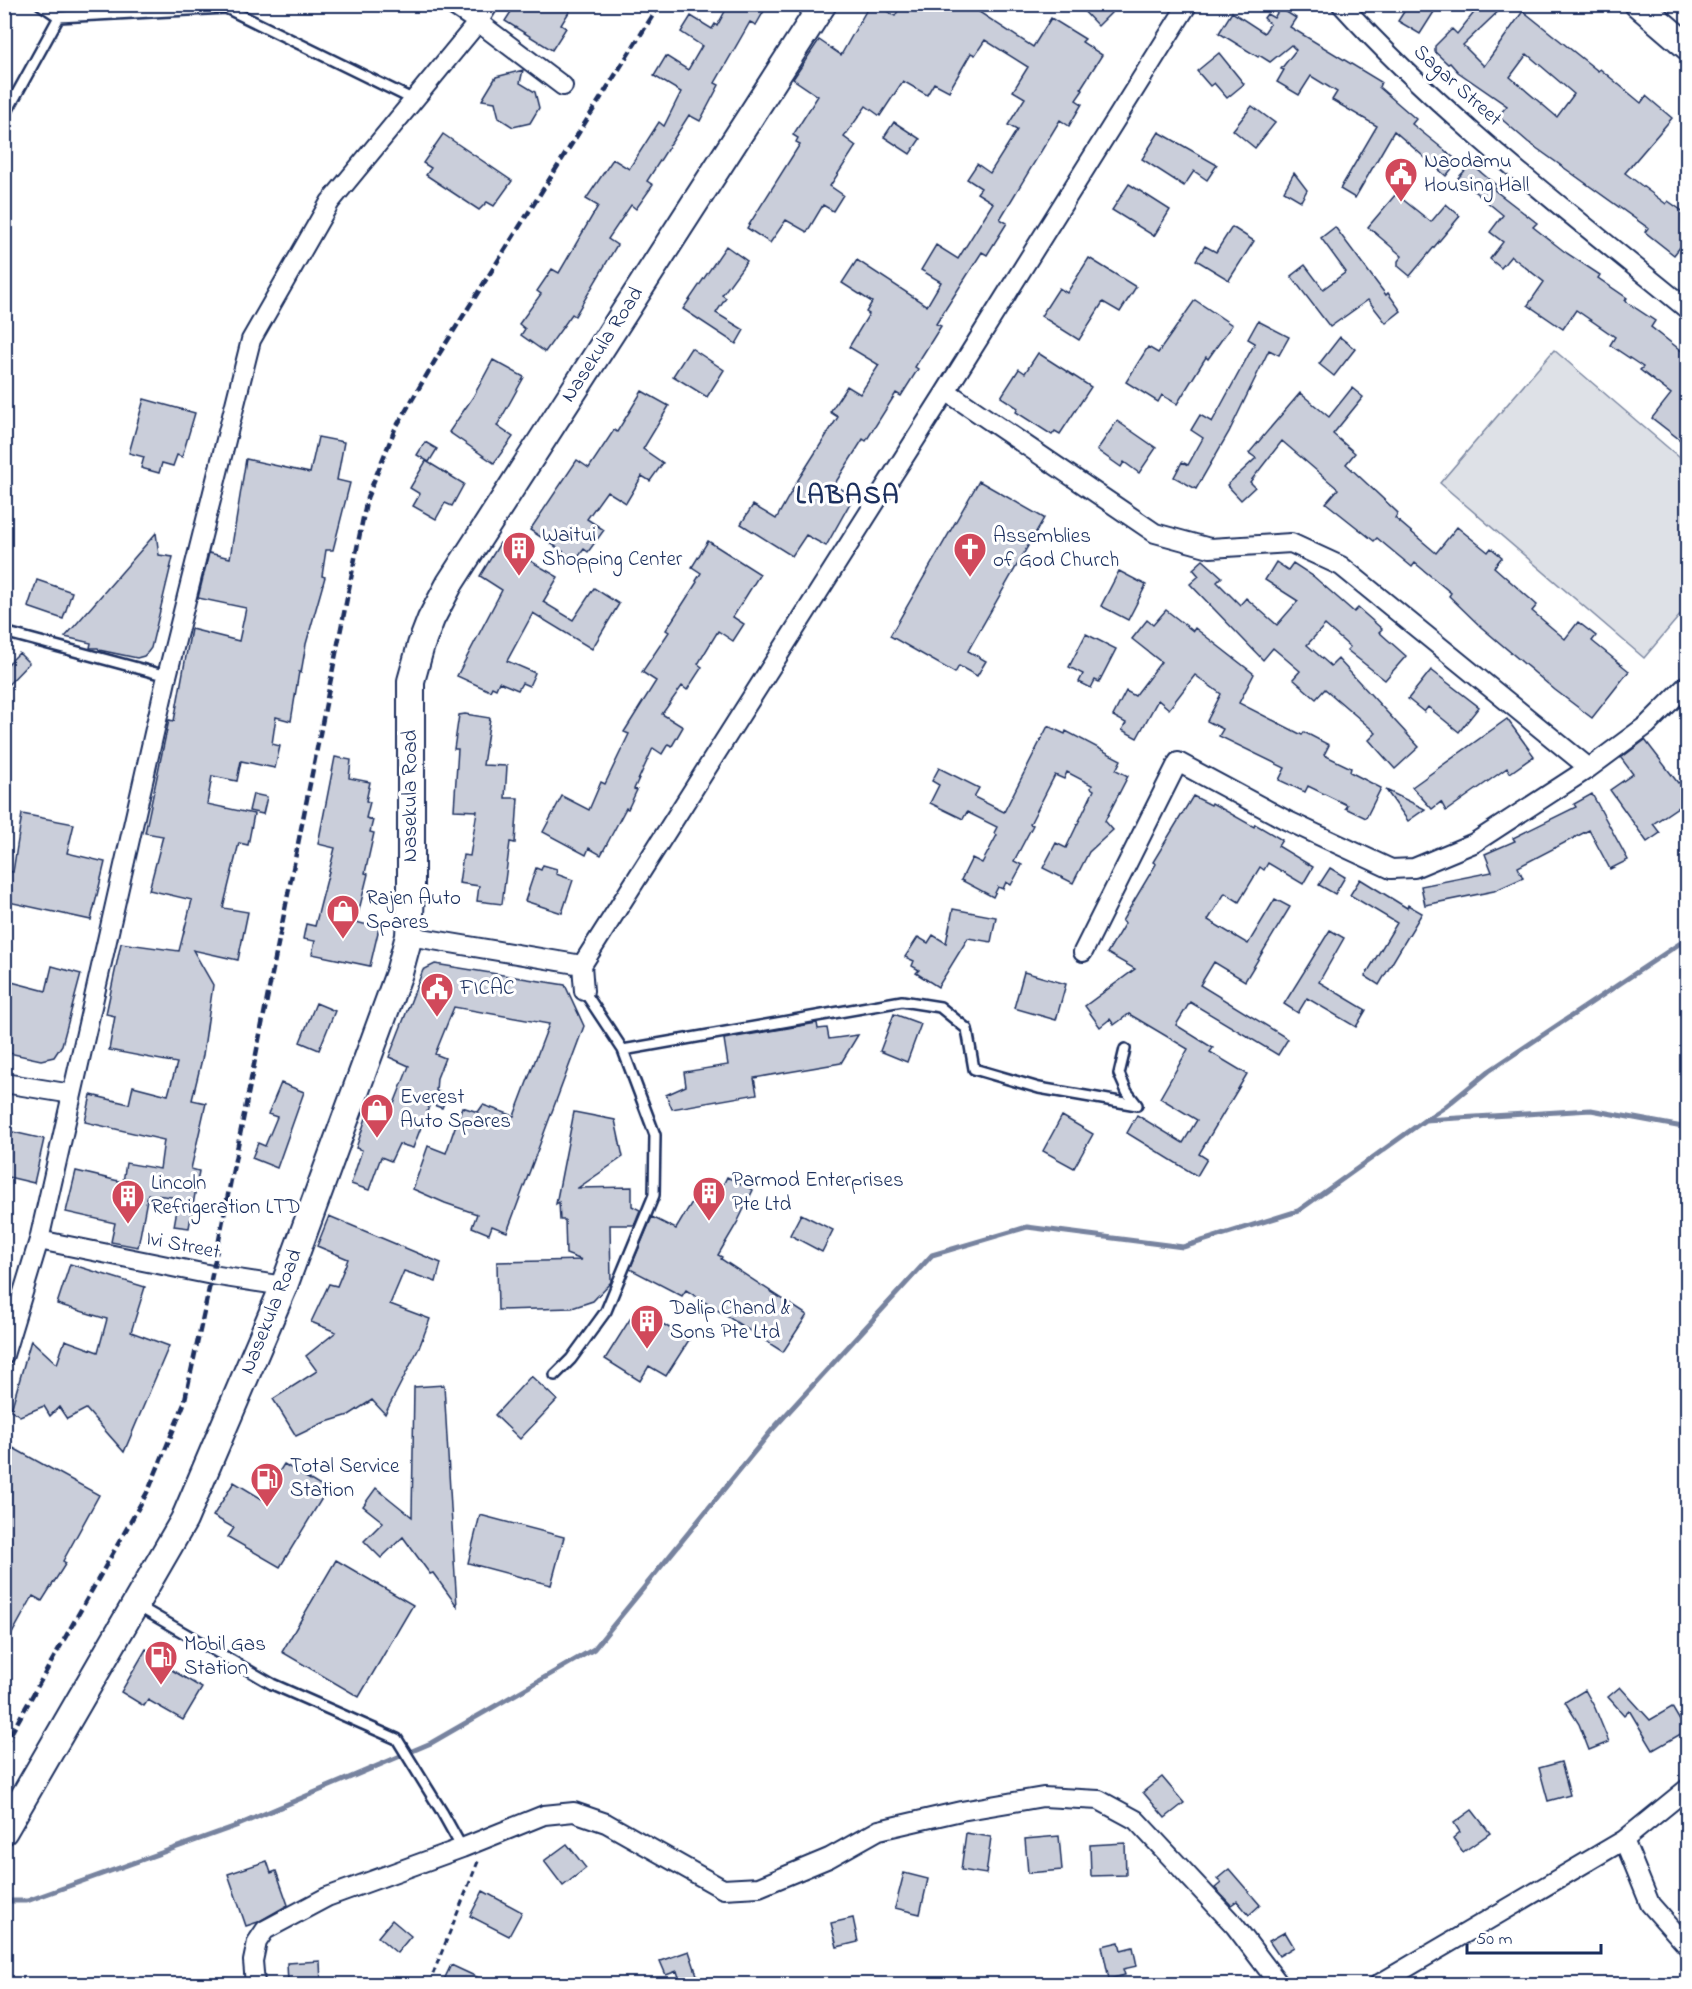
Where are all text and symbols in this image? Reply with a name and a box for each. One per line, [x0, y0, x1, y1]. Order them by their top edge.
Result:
street label: Sagar Street [1405, 38, 1508, 136]
place label: Naodamu Housing Hall [1424, 147, 1529, 203]
public building icon: Naodamu Housing Hall [1383, 156, 1419, 203]
street label: Nasekula Road [554, 281, 652, 409]
district label: LABASA [796, 477, 900, 516]
place label: Waitui Shopping Center [542, 521, 683, 577]
place label: Assemblies of God Church [993, 522, 1119, 576]
building icon: Waitui Shopping Center [501, 530, 537, 577]
church icon: Assemblies of God Church [952, 531, 988, 578]
street label: Nasekula Road [396, 730, 426, 862]
place label: Rajen Auto Spares [366, 884, 461, 938]
shop icon: Rajen Auto Spares [325, 893, 361, 940]
public building icon: FICAC [419, 971, 455, 1018]
place label: FICAC [459, 974, 515, 1004]
place label: Everest Auto Spares [400, 1083, 511, 1137]
shop icon: Everest Auto Spares [359, 1092, 395, 1139]
place label: Parmod Enterprises Pte Ltd [732, 1166, 904, 1220]
place label: Lincoln Refrigeration LTD [151, 1169, 301, 1225]
building icon: Parmod Enterprises Pte Ltd [691, 1175, 727, 1222]
building icon: Lincoln Refrigeration LTD [110, 1178, 146, 1225]
street label: Ivi Street [143, 1224, 223, 1268]
street label: Nasekula Road [233, 1245, 311, 1379]
place label: Dalip Chand & Sons Pte Ltd [669, 1294, 791, 1348]
building icon: Dalip Chand & Sons Pte Ltd [629, 1303, 665, 1350]
place label: Total Service Station [290, 1452, 400, 1506]
fuel station icon: Total Service Station [249, 1461, 285, 1508]
place label: Mobil Gas Station [184, 1630, 266, 1684]
fuel station icon: Mobil Gas Station [143, 1639, 179, 1686]
scale bar [1467, 1917, 1600, 1955]
text: 50 m [1476, 1927, 1513, 1953]

